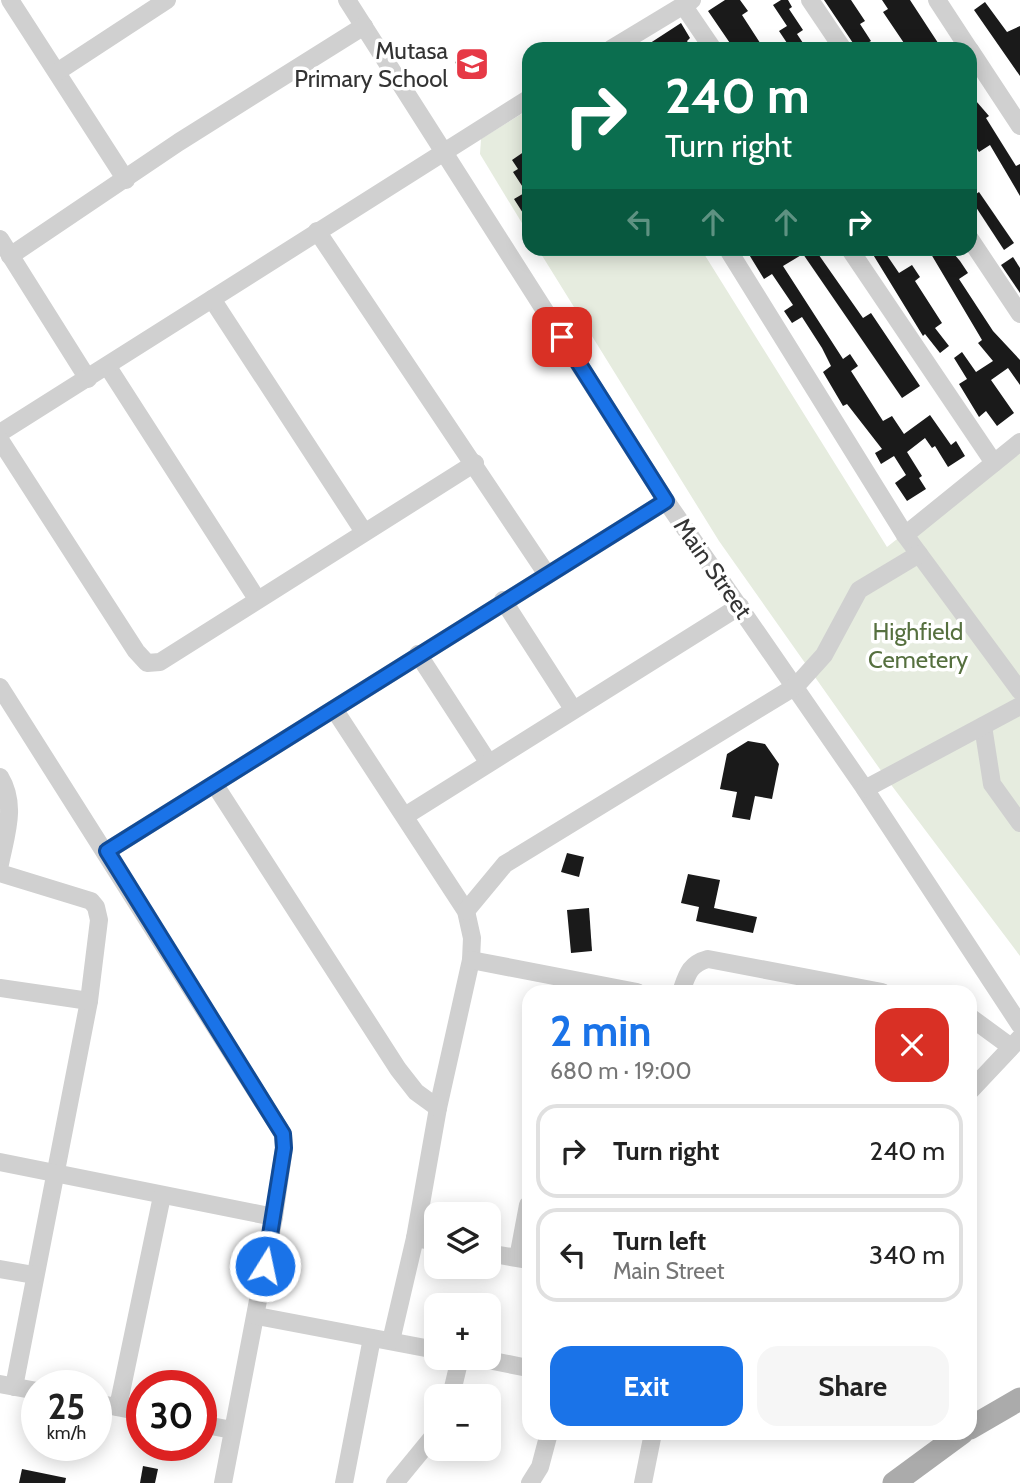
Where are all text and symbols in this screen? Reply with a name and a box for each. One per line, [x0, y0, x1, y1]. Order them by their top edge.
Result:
place label: Mutasa Primary School [294, 36, 448, 93]
school or university icon: Mutasa Primary School [453, 45, 491, 83]
text: 240 m [665, 66, 810, 125]
icon: right [550, 70, 641, 161]
text: Turn right [665, 126, 792, 165]
icon: left [621, 203, 659, 241]
icon: ahead [694, 203, 732, 241]
icon: ahead [767, 203, 805, 241]
icon: right [840, 203, 878, 241]
pin [532, 307, 592, 367]
icon: arrive [543, 318, 581, 356]
street label: Main Street [668, 512, 758, 624]
park label: Highfield Cemetery [868, 617, 968, 674]
text: 2 min [550, 1005, 651, 1057]
button: close [875, 1008, 949, 1082]
text: 680 m · 19:00 [550, 1057, 692, 1085]
icon: right [554, 1132, 592, 1170]
text: Turn right [613, 1135, 719, 1167]
text: 240 m [870, 1135, 945, 1167]
map controls [424, 1202, 501, 1461]
button: layers [424, 1202, 501, 1279]
text: Turn left [613, 1225, 706, 1257]
position arrow [228, 1229, 302, 1303]
icon: left [554, 1236, 592, 1274]
text: 340 m [869, 1239, 945, 1271]
text: Main Street [613, 1257, 725, 1285]
button: + [424, 1293, 501, 1370]
button: Exit [550, 1346, 743, 1426]
button: Share [757, 1346, 949, 1426]
speed limit sign: 30 [126, 1370, 217, 1461]
button: − [424, 1384, 501, 1461]
text: 25 [48, 1385, 85, 1428]
text: km/h [47, 1422, 86, 1444]

